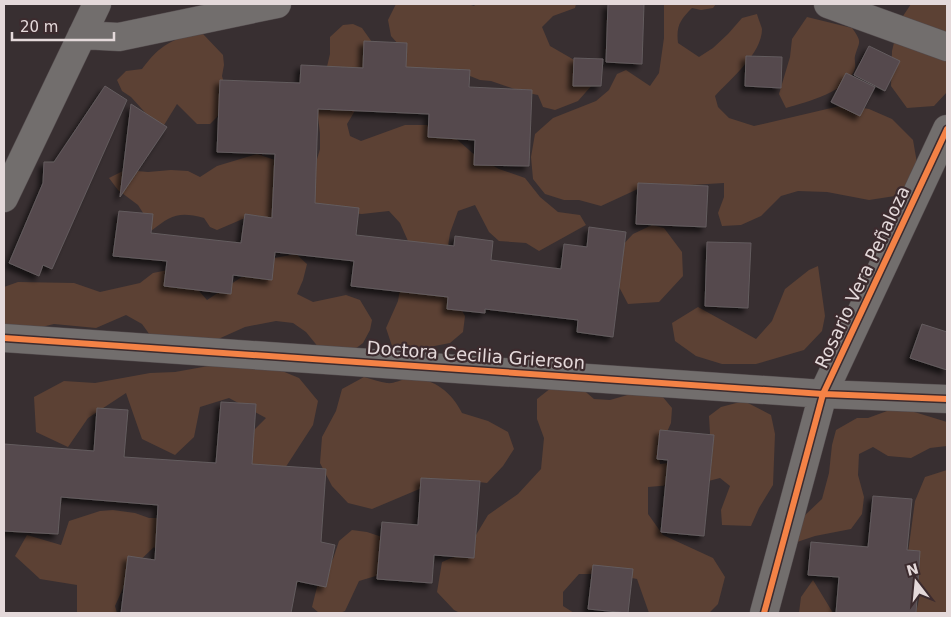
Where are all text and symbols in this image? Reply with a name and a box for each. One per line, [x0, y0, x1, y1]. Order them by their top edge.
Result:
scale bar [12, 10, 115, 42]
text: 20 m [20, 18, 58, 36]
street label: Rosario Vera Peñaloza [811, 183, 913, 371]
street label: Doctora Cecilia Grierson [366, 337, 586, 373]
north arrow [891, 557, 941, 607]
text: N [905, 560, 920, 579]

